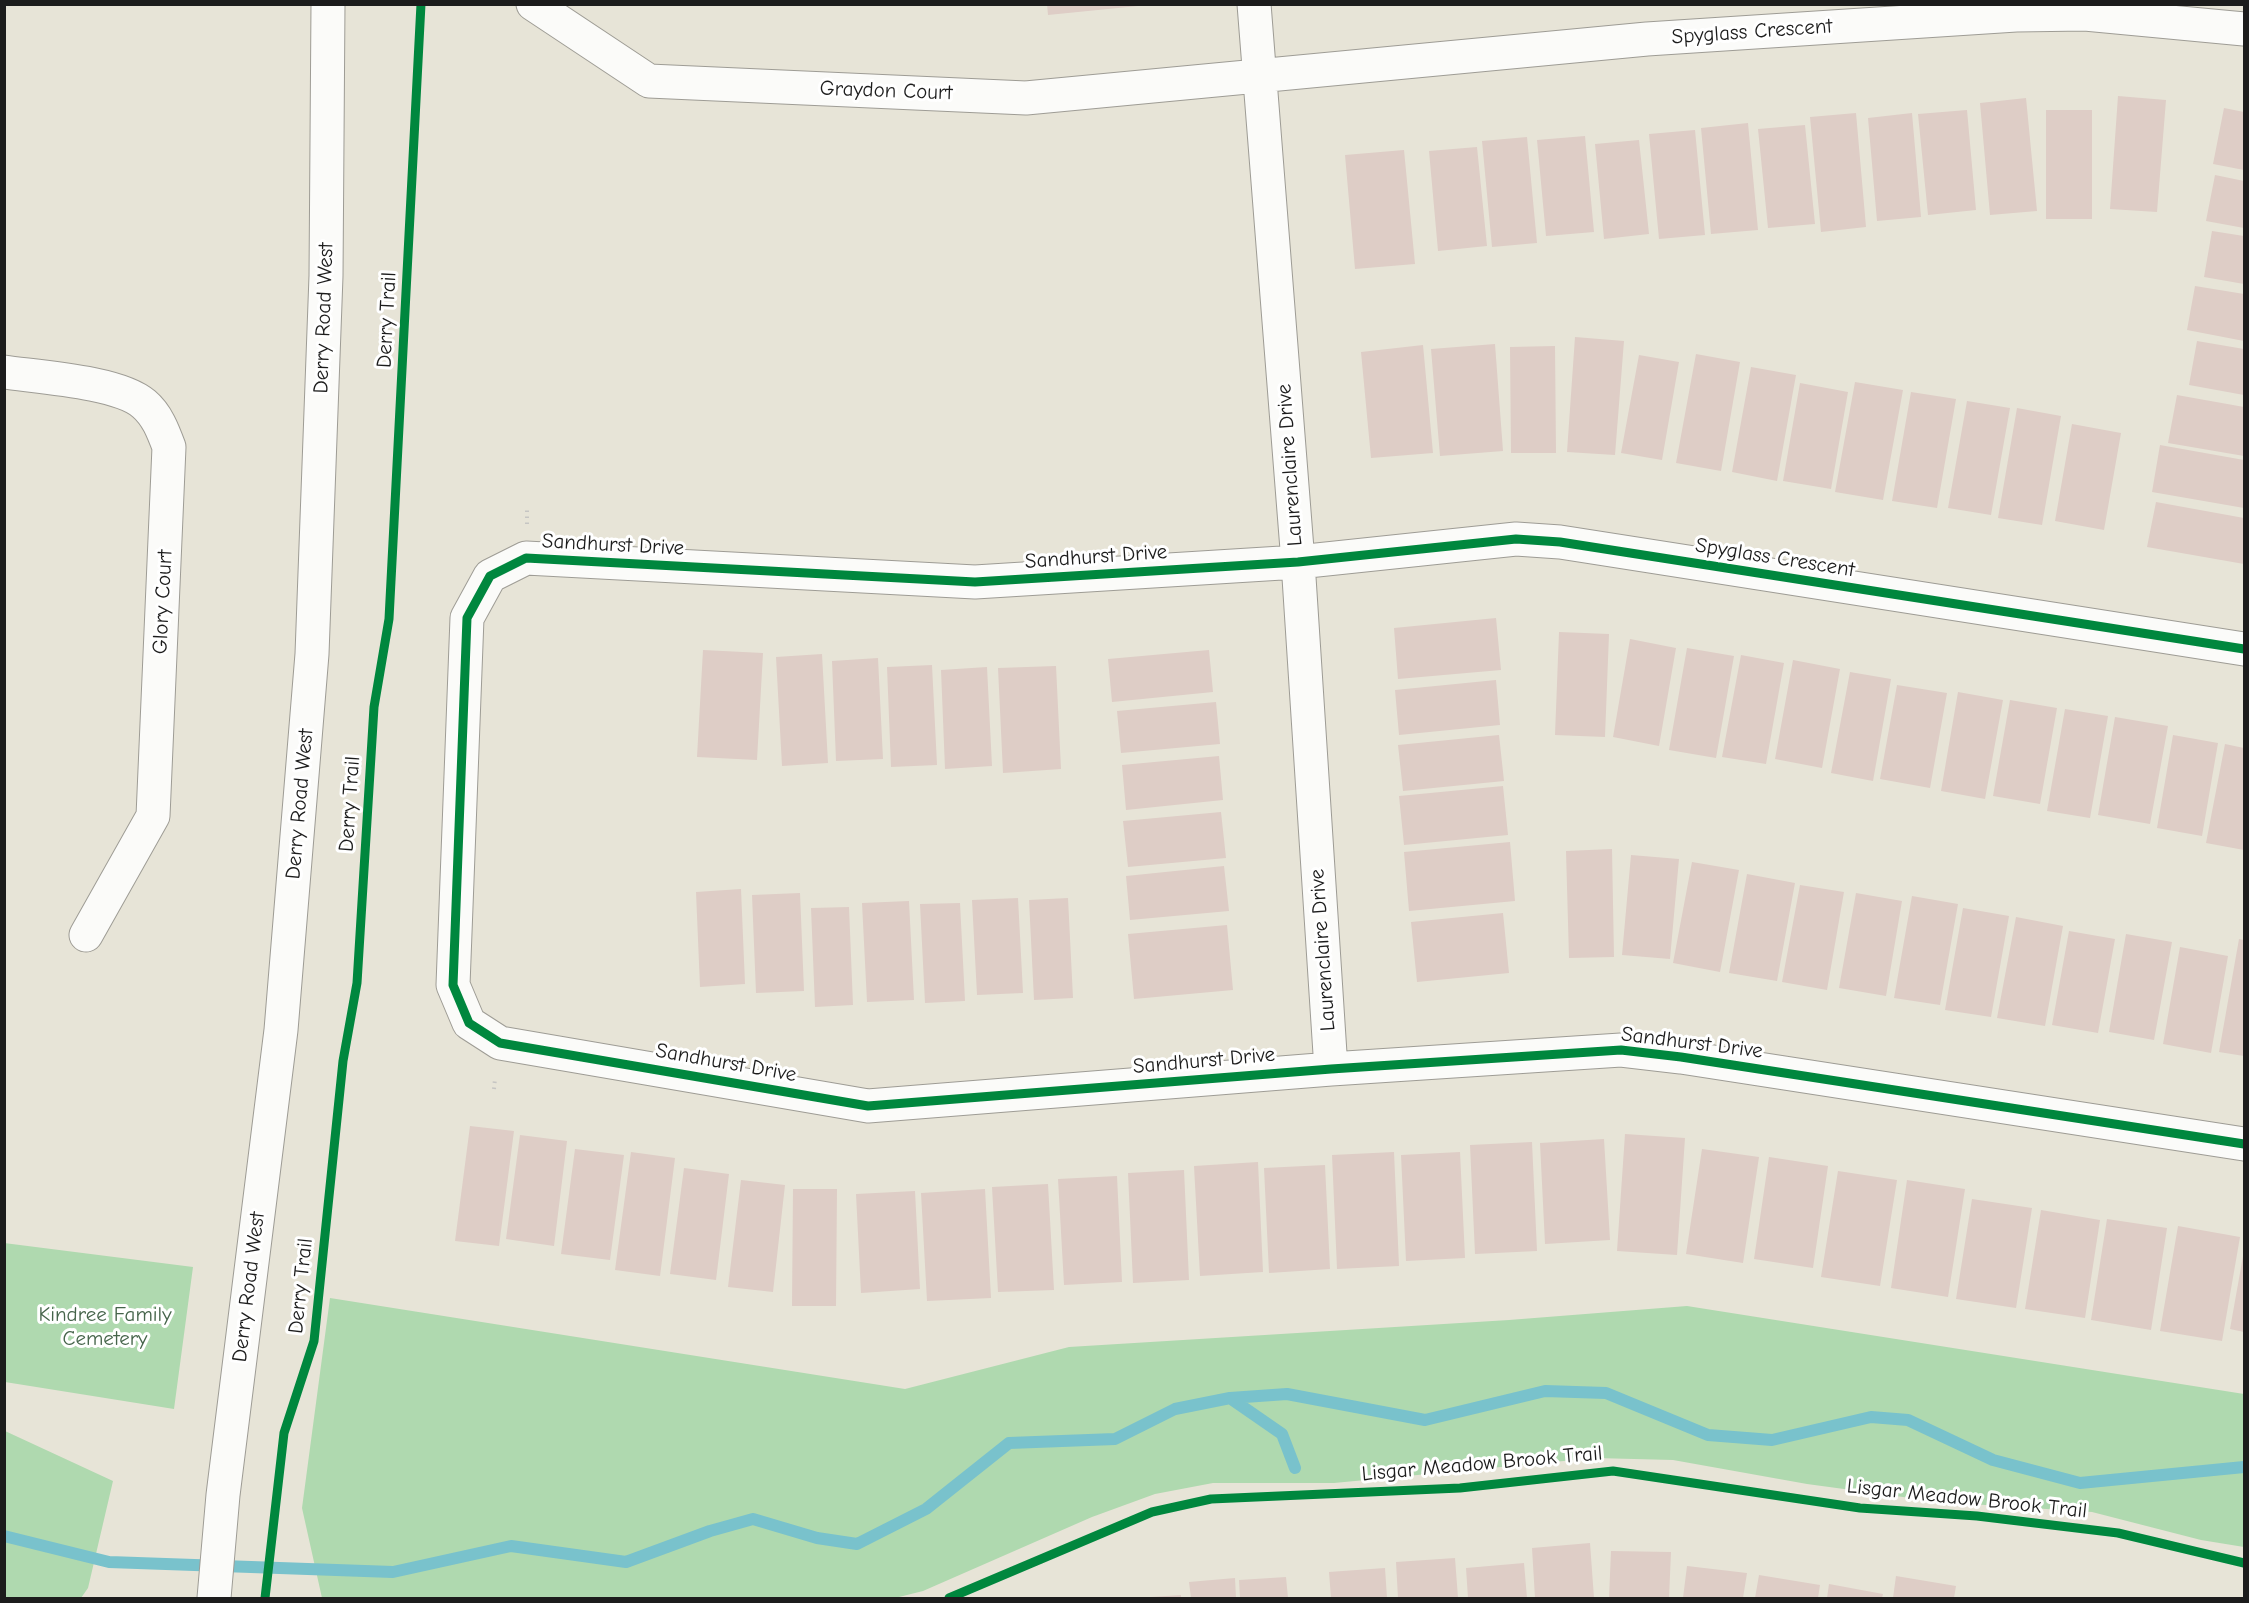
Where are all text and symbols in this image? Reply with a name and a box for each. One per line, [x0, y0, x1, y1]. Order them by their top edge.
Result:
street label: Spyglass Crescent [1671, 14, 1833, 50]
street label: Graydon Court [819, 76, 953, 106]
street label: Derry Road West [309, 242, 339, 394]
street label: Derry Trail [372, 271, 402, 369]
street label: Laurenclaire Drive [1272, 383, 1308, 547]
street label: Sandhurst Drive [541, 529, 685, 561]
street label: Spyglass Crescent [1693, 533, 1857, 583]
street label: Sandhurst Drive [1024, 539, 1168, 575]
street label: Glory Court [148, 549, 178, 655]
street label: Derry Road West [281, 728, 319, 880]
street label: Derry Trail [334, 755, 366, 853]
street label: Laurenclaire Drive [1305, 868, 1341, 1032]
street label: Sandhurst Drive [1620, 1022, 1764, 1064]
street label: Sandhurst Drive [654, 1038, 798, 1088]
street label: Sandhurst Drive [1132, 1042, 1276, 1080]
street label: Derry Road West [227, 1210, 271, 1364]
street label: Derry Trail [283, 1237, 319, 1335]
park label: Kindree Family Cemetery [38, 1302, 172, 1352]
street label: Lisgar Meadow Brook Trail [1361, 1441, 1603, 1487]
street label: Lisgar Meadow Brook Trail [1846, 1474, 2088, 1524]

